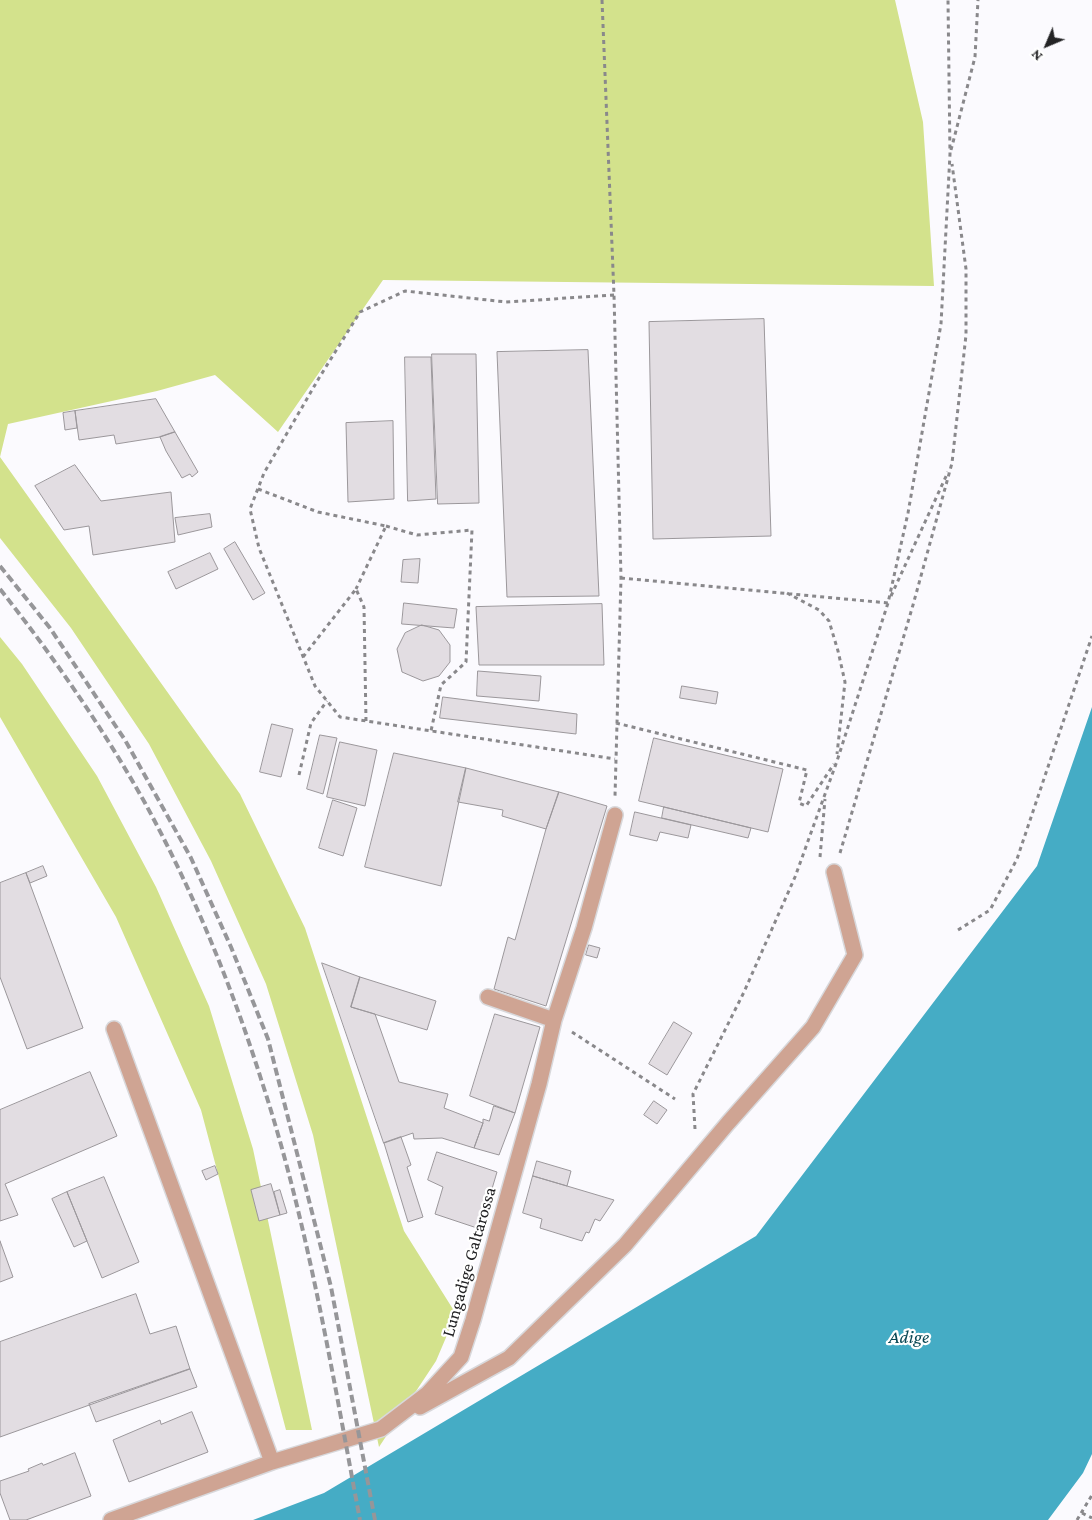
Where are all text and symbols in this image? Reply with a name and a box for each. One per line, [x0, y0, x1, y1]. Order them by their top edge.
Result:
north arrow [1022, 20, 1072, 70]
text: N [1027, 47, 1045, 65]
street label: Lungadige Galtarossa [437, 1184, 501, 1340]
water label: Adige [889, 1326, 929, 1348]

